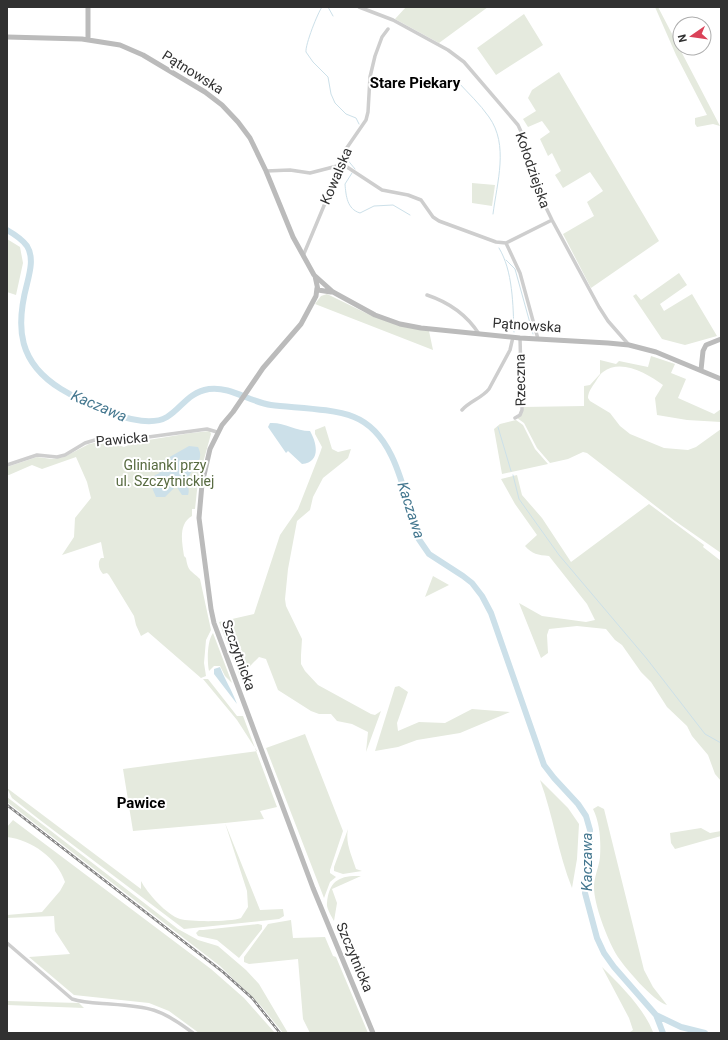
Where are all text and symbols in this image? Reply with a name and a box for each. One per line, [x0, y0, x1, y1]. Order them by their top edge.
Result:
north arrow [672, 16, 712, 56]
text: N [675, 33, 690, 43]
street label: Pątnowska [159, 47, 227, 97]
district label: Stare Piekary [370, 74, 461, 92]
street label: Kołodziejska [513, 130, 553, 210]
street label: Kowalska [317, 145, 355, 207]
street label: Pątnowska [492, 315, 562, 335]
street label: Rzeczna [512, 354, 528, 406]
water label: Kaczawa [68, 386, 130, 426]
street label: Pawicka [95, 429, 149, 449]
park label: Glinianki przy ul. Szczytnickiej [116, 457, 214, 489]
water label: Kaczawa [393, 479, 429, 541]
street label: Szczytnicka [219, 618, 259, 692]
district label: Pawice [117, 794, 165, 812]
water label: Kaczawa [578, 833, 596, 891]
street label: Szczytnicka [333, 920, 377, 994]

